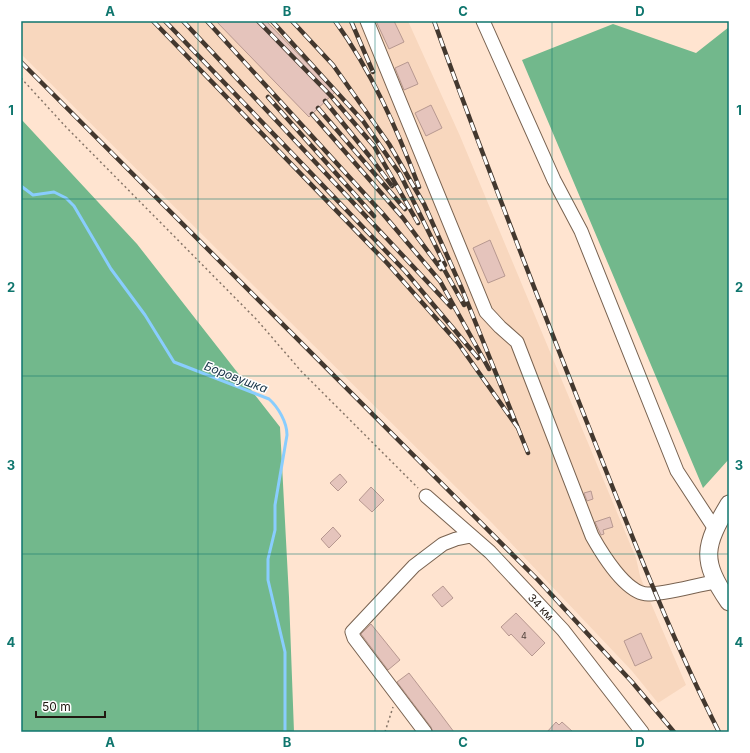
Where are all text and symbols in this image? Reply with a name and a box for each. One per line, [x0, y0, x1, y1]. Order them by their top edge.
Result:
text: A [105, 3, 115, 19]
text: B [283, 3, 292, 19]
text: C [458, 3, 468, 19]
text: D [635, 3, 645, 19]
text: 1 [8, 102, 14, 118]
text: 1 [736, 102, 742, 118]
text: 2 [7, 279, 15, 295]
text: 2 [735, 279, 743, 295]
water label: Боровушка [202, 358, 270, 396]
text: 3 [7, 457, 15, 473]
text: 3 [735, 457, 743, 473]
street label: 34 км [525, 591, 557, 623]
house number: 4 [521, 630, 527, 641]
text: 4 [7, 634, 16, 650]
text: 4 [735, 634, 744, 650]
scale bar [36, 693, 105, 719]
text: 50 m [42, 699, 71, 714]
text: A [105, 734, 115, 750]
text: B [283, 734, 292, 750]
text: C [458, 734, 468, 750]
text: D [635, 734, 645, 750]

